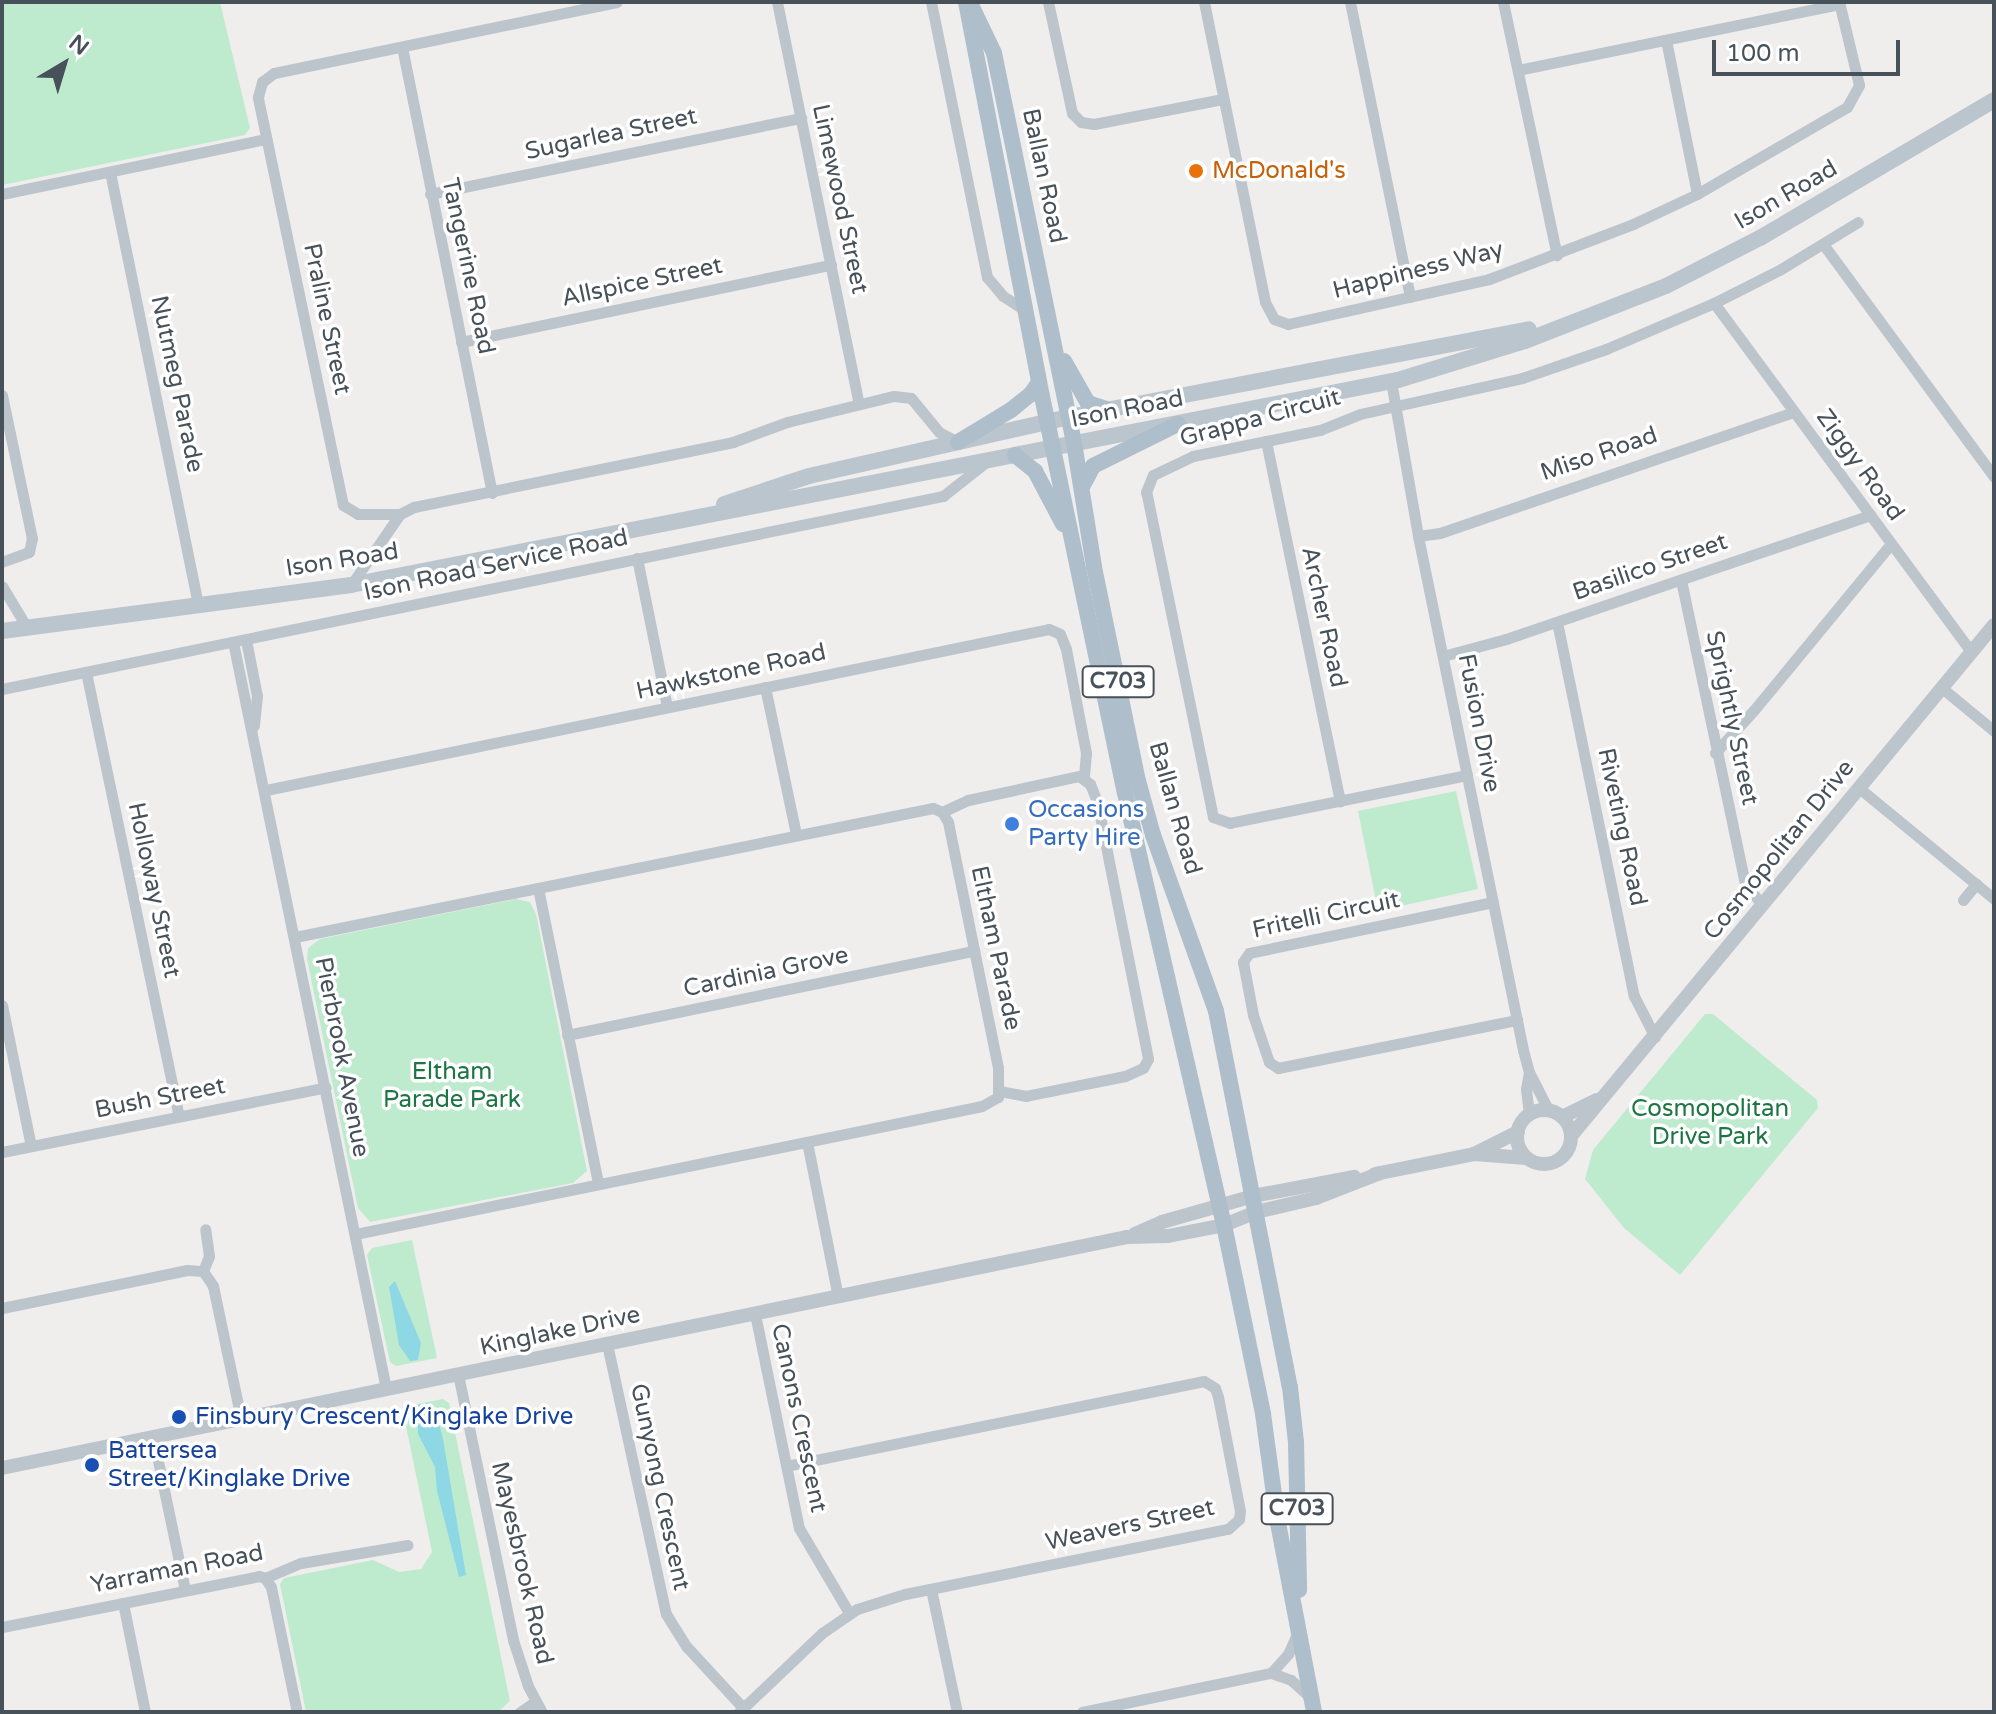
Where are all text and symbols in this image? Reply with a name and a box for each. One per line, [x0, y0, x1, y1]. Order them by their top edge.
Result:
north arrow [24, 24, 104, 104]
scale bar [1716, 24, 1904, 74]
text: N [64, 29, 94, 61]
text: 100 m [1726, 39, 1800, 68]
street label: Limewood Street [806, 101, 874, 297]
street label: Sugarlea Street [522, 102, 700, 166]
street label: Ballan Road [1016, 106, 1072, 246]
street label: Ison Road [1729, 154, 1843, 236]
place label: McDonald's [1212, 157, 1346, 185]
marker: McDonald's [1187, 162, 1205, 180]
street label: Tangerine Road [435, 175, 501, 357]
street label: Happiness Way [1330, 235, 1506, 305]
street label: Praline Street [297, 241, 357, 397]
street label: Allspice Street [559, 251, 725, 313]
street label: Nutmeg Parade [144, 293, 210, 475]
street label: Grappa Circuit [1177, 383, 1343, 453]
street label: Ison Road [1068, 384, 1186, 434]
street label: Ziggy Road [1810, 404, 1910, 526]
street label: Miso Road [1537, 421, 1661, 487]
street label: Ison Road Service Road [361, 523, 631, 607]
street label: Basilico Street [1569, 527, 1731, 607]
street label: Ison Road [284, 537, 400, 583]
street label: Archer Road [1295, 544, 1353, 690]
street label: Sprightly Street [1699, 628, 1765, 808]
street label: Hawkstone Road [634, 638, 828, 706]
street label: Fusion Drive [1451, 651, 1507, 795]
road number: C703 [1080, 664, 1156, 700]
street label: Ballan Road [1142, 738, 1208, 878]
street label: Riveting Road [1591, 745, 1653, 909]
street label: Cosmopolitan Drive [1698, 754, 1860, 946]
place label: Occasions Party Hire [1028, 796, 1144, 852]
street label: Holloway Street [121, 800, 187, 980]
marker: Occasions Party Hire [1003, 815, 1021, 833]
street label: Eltham Parade [965, 863, 1027, 1033]
street label: Fritelli Circuit [1250, 885, 1402, 945]
street label: Cardinia Grove [681, 940, 851, 1004]
street label: Pierbrook Avenue [308, 955, 376, 1159]
park label: Eltham Parade Park [383, 1058, 521, 1114]
street label: Bush Street [92, 1071, 228, 1125]
park label: Cosmopolitan Drive Park [1631, 1095, 1789, 1151]
street label: Kinglake Drive [477, 1300, 643, 1362]
street label: Canons Crescent [765, 1321, 833, 1515]
street label: Gunyong Crescent [624, 1381, 696, 1593]
place label: Finsbury Crescent/Kinglake Drive [195, 1403, 573, 1431]
marker: Finsbury Crescent/Kinglake Drive [170, 1408, 188, 1426]
place label: Battersea Street/Kinglake Drive [108, 1437, 350, 1493]
marker: Battersea Street/Kinglake Drive [83, 1456, 101, 1474]
street label: Mayesbrook Road [485, 1459, 559, 1667]
road number: C703 [1259, 1491, 1335, 1527]
street label: Weavers Street [1043, 1493, 1217, 1557]
street label: Yarraman Road [88, 1538, 266, 1600]

